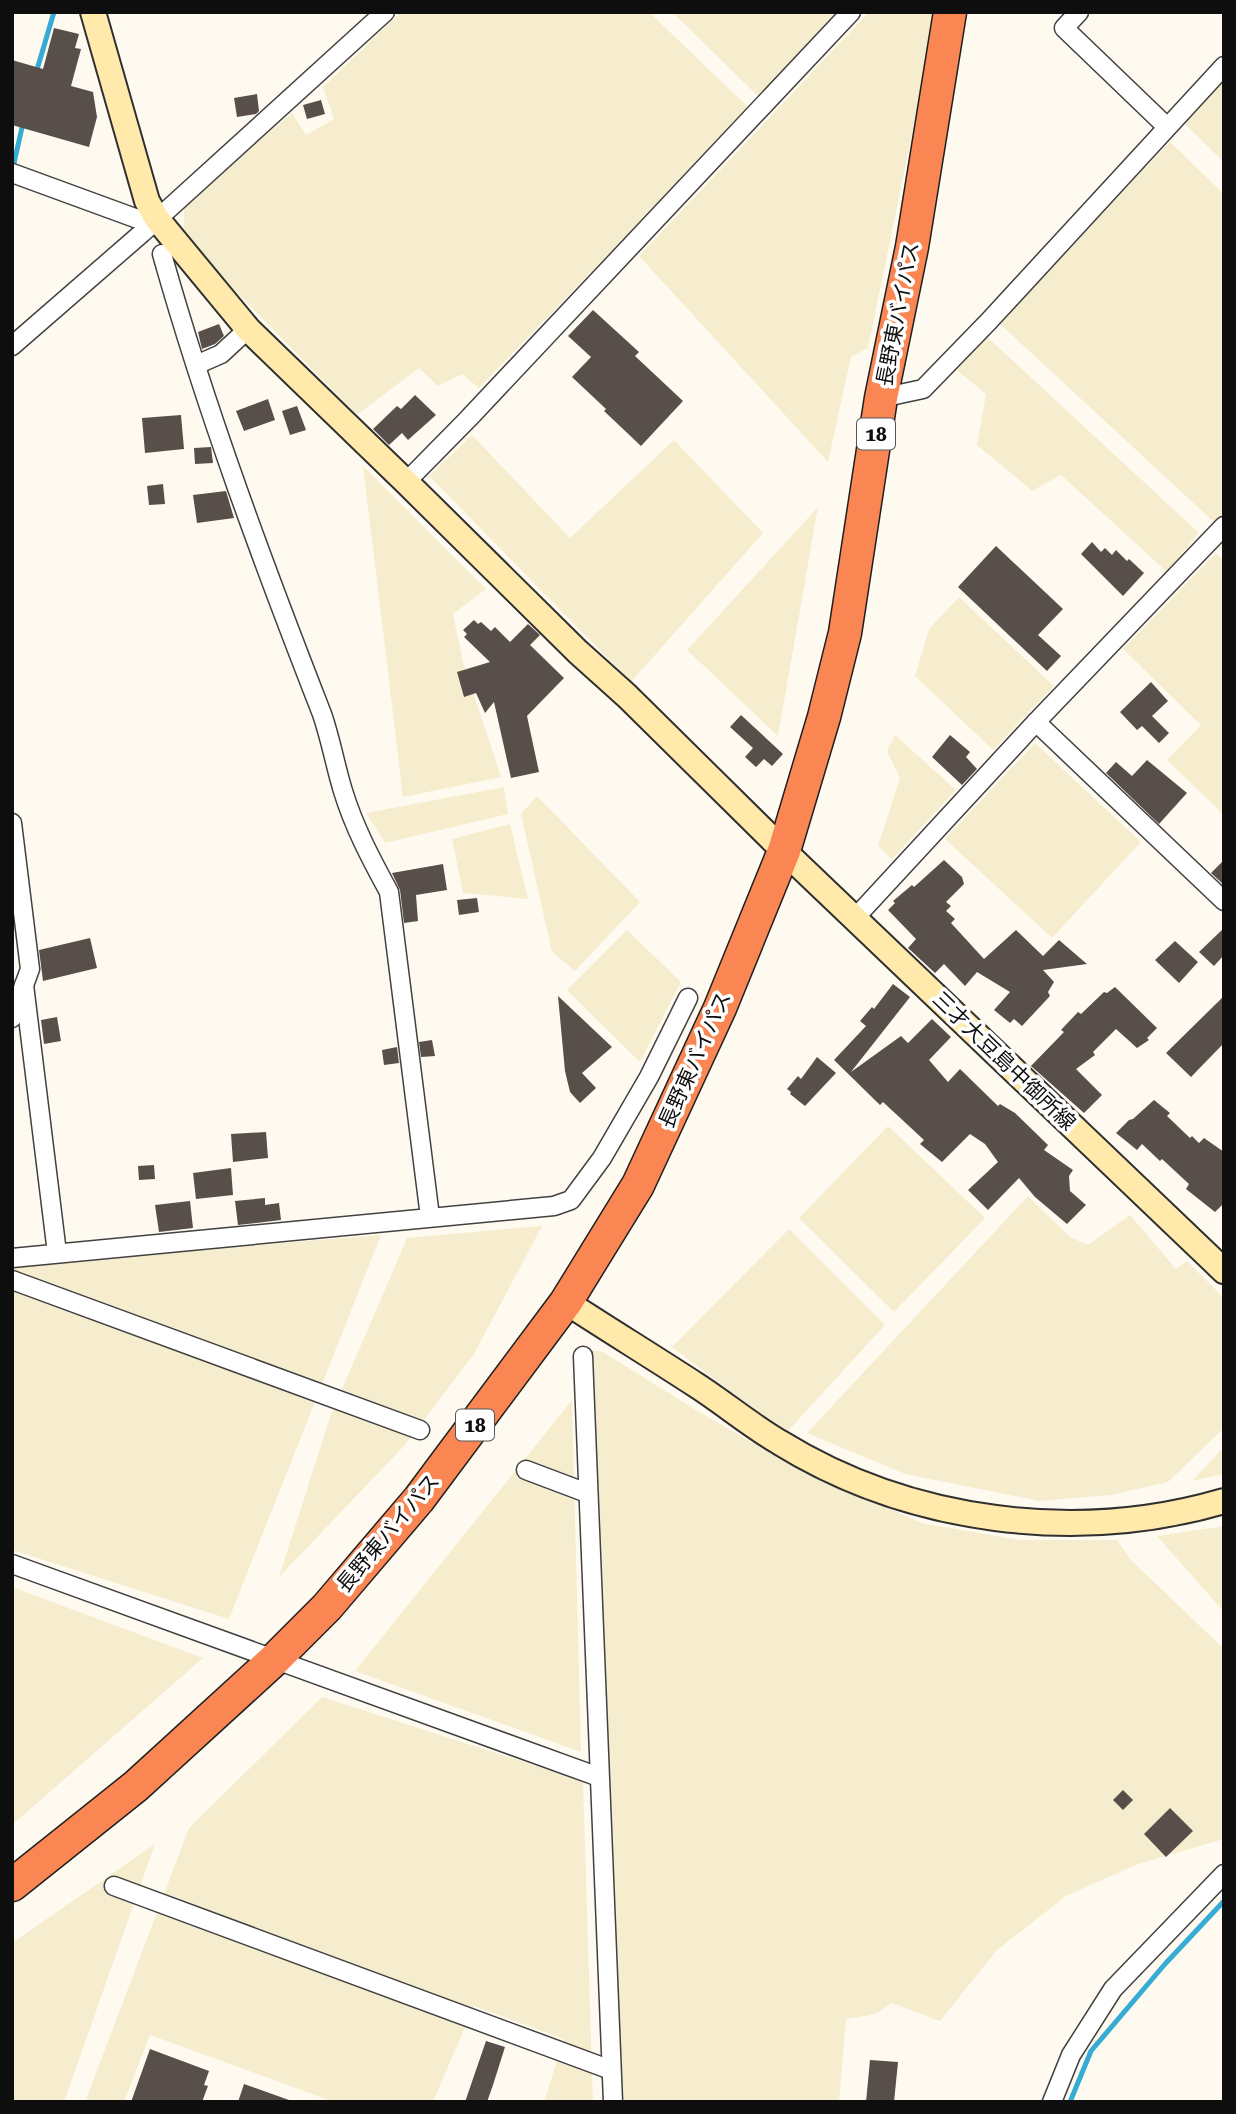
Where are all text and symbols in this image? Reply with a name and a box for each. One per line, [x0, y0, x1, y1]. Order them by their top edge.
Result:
street label: 長野東バイパス [872, 240, 924, 388]
road number: 18 [857, 418, 895, 449]
street label: 三才大豆島中御所線 [928, 987, 1080, 1135]
street label: 長野東バイパス [654, 988, 736, 1132]
road number: 18 [456, 1410, 494, 1441]
street label: 長野東バイパス [332, 1469, 444, 1597]

